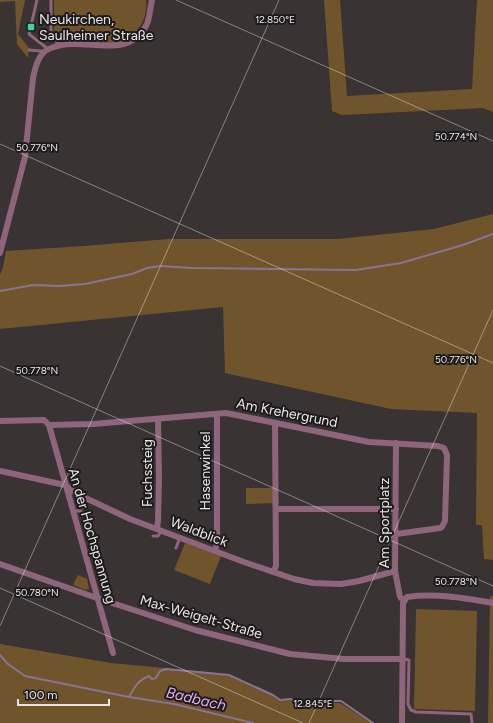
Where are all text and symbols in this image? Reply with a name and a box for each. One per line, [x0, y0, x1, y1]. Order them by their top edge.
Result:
place label: Neukirchen, Saulheimer Straße [39, 11, 154, 44]
text: 12.850°E [255, 13, 295, 26]
marker: Neukirchen, Saulheimer Straße [26, 22, 36, 32]
text: 50.774°N [435, 130, 477, 143]
text: 50.776°N [16, 141, 58, 154]
text: 50.776°N [435, 353, 477, 366]
text: 50.778°N [16, 364, 58, 377]
street label: Am Krehergrund [235, 395, 339, 431]
street label: Hasenwinkel [197, 432, 214, 510]
street label: Fuchssteig [139, 439, 156, 507]
street label: An der Hochspannung [65, 466, 119, 606]
street label: Am Sportplatz [376, 478, 393, 568]
street label: Waldblick [168, 513, 230, 551]
text: 50.778°N [435, 575, 477, 588]
text: 50.780°N [15, 586, 59, 599]
street label: Max-Weigelt-Straße [138, 591, 265, 643]
scale bar [18, 681, 109, 707]
water label: Badbach [164, 683, 228, 715]
text: 100 m [24, 688, 58, 702]
text: 12.845°E [293, 697, 333, 710]

